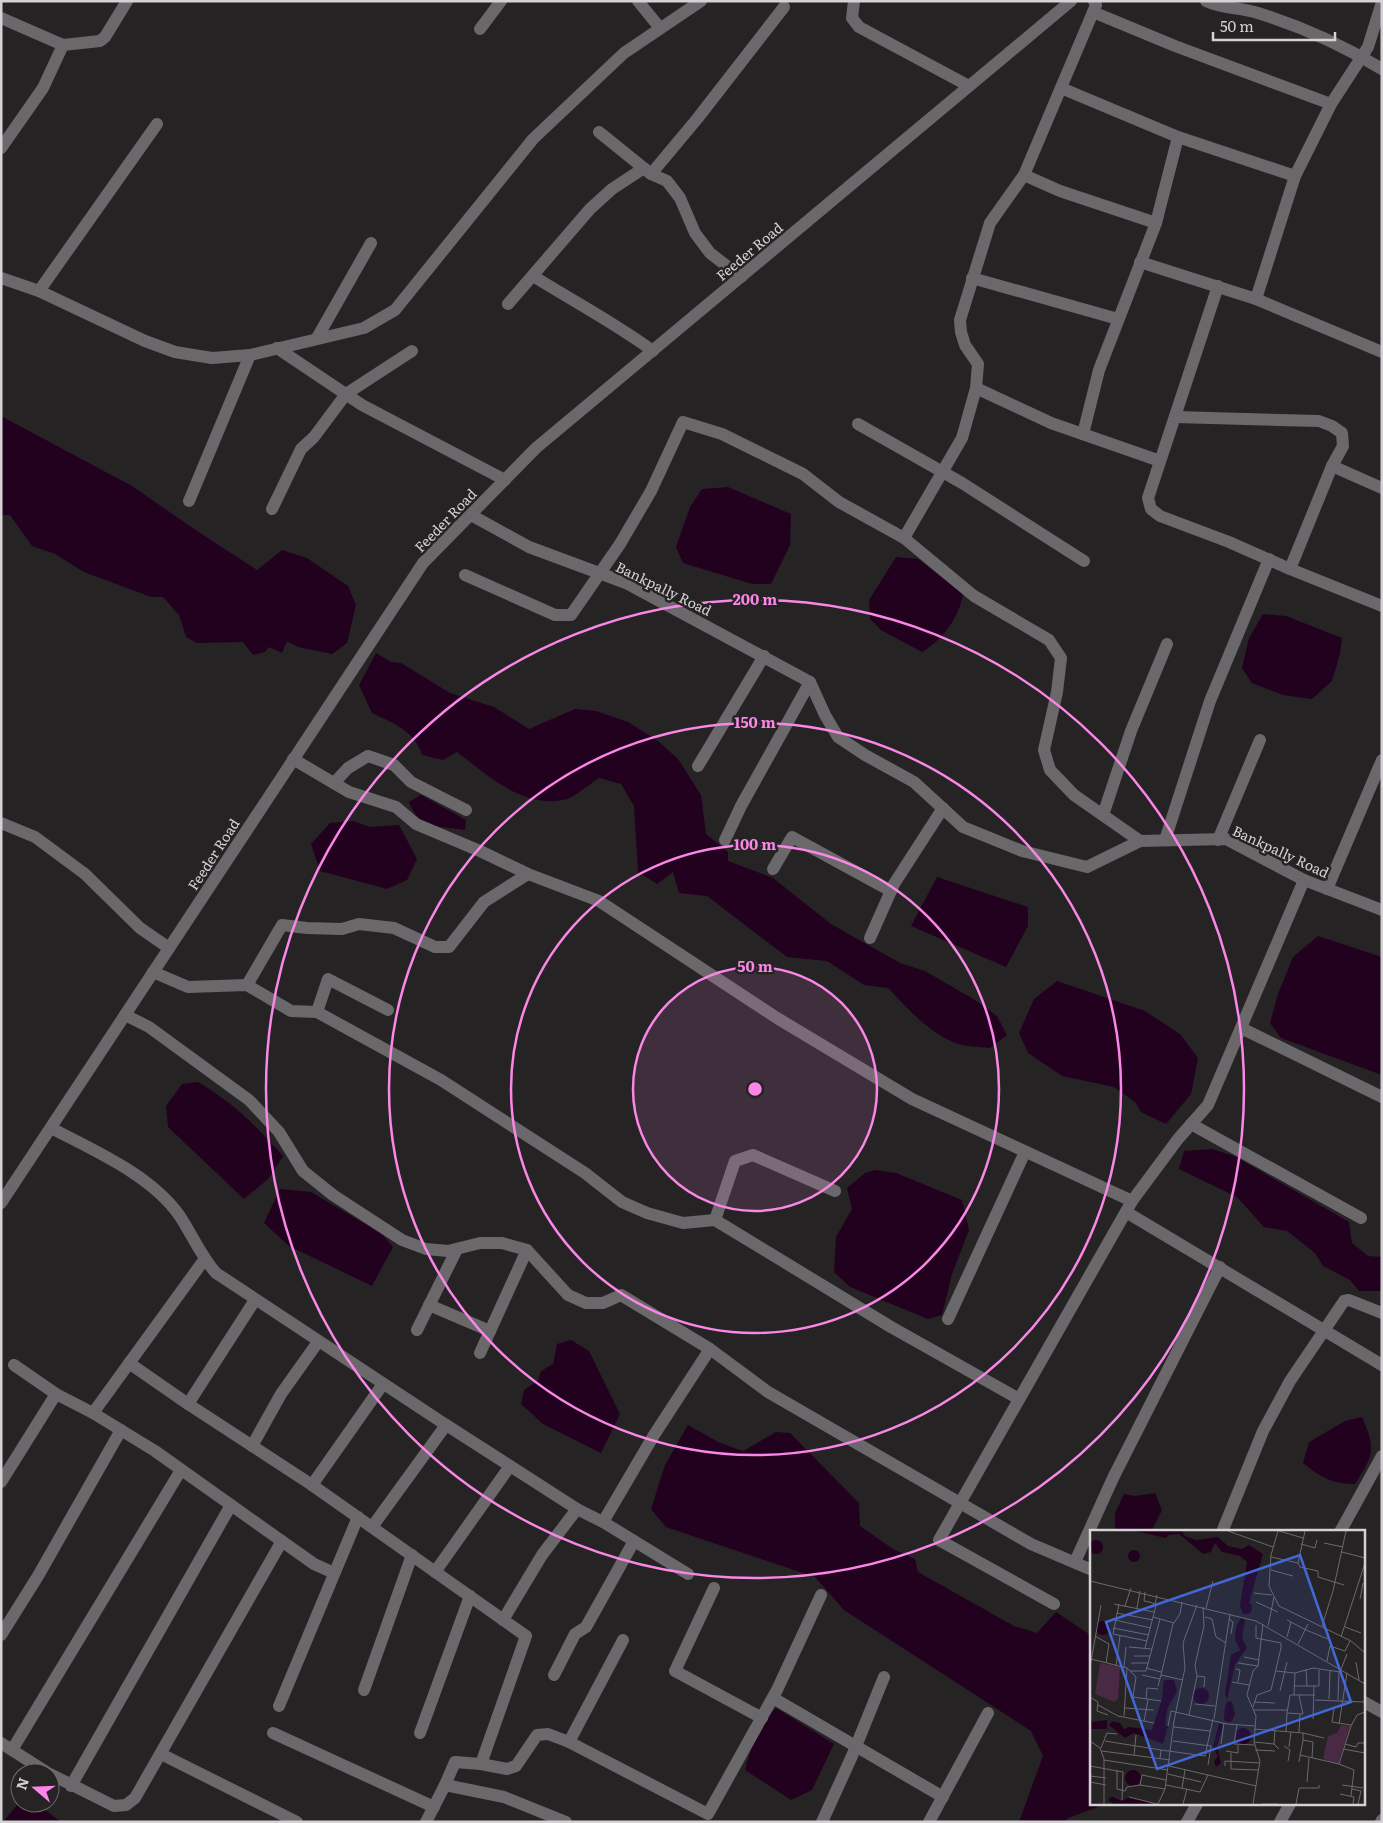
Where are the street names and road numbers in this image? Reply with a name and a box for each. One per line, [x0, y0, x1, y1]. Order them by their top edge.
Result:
street label: Feeder Road [711, 217, 787, 285]
street label: Feeder Road [409, 483, 481, 556]
street label: Bankpally Road [613, 556, 716, 620]
street label: Feeder Road [182, 814, 244, 894]
street label: Bankpally Road [1230, 820, 1333, 882]

